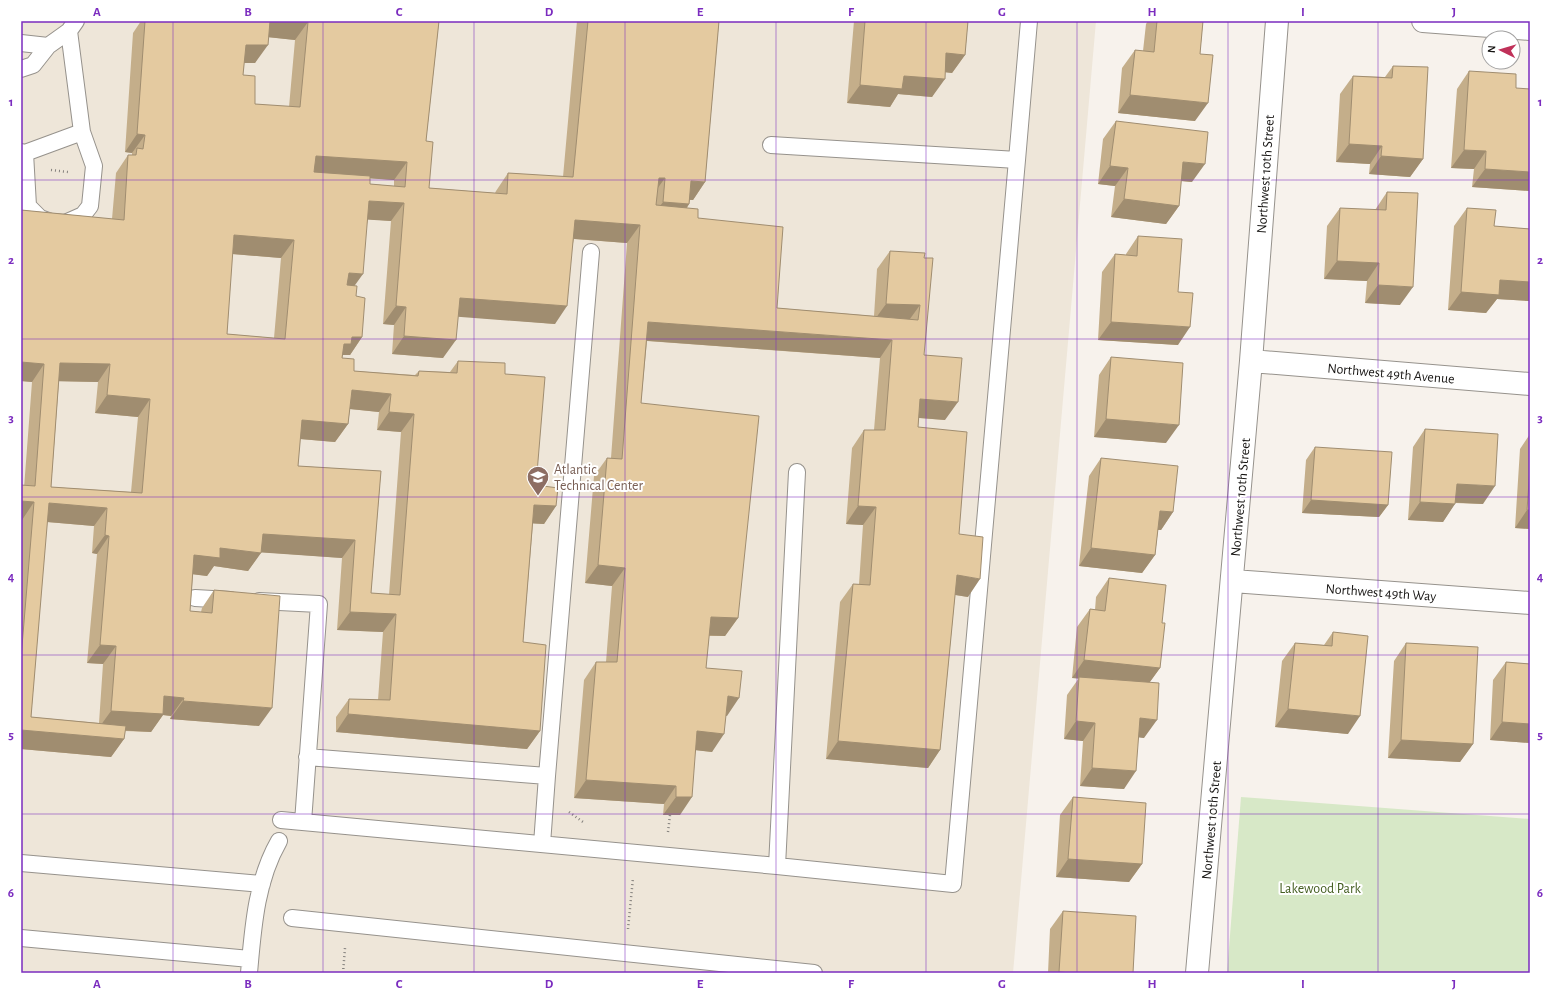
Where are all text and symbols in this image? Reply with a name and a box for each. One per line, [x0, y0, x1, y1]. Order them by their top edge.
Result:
text: A [93, 6, 101, 19]
text: B [244, 6, 252, 19]
text: C [396, 6, 403, 19]
text: D [545, 6, 554, 19]
text: E [697, 6, 704, 19]
text: F [848, 6, 855, 19]
text: G [998, 6, 1006, 19]
text: H [1147, 6, 1157, 19]
text: I [1301, 6, 1305, 19]
text: J [1452, 6, 1456, 19]
north arrow [1481, 30, 1521, 70]
text: N [1486, 45, 1497, 53]
text: 1 [9, 96, 13, 109]
text: 1 [1538, 96, 1542, 109]
street label: Northwest 10th Street [1255, 114, 1277, 234]
text: 2 [8, 254, 14, 267]
text: 2 [1537, 254, 1543, 267]
street label: Northwest 49th Avenue [1327, 361, 1455, 387]
text: 3 [8, 412, 14, 425]
text: 3 [1537, 412, 1543, 425]
street label: Northwest 10th Street [1229, 437, 1253, 557]
place label: Atlantic Technical Center [554, 463, 643, 493]
school or university icon: Atlantic Technical Center [525, 464, 551, 497]
text: 4 [8, 571, 15, 584]
text: 4 [1537, 571, 1544, 584]
street label: Northwest 49th Way [1325, 582, 1437, 604]
text: 5 [8, 729, 14, 742]
text: 5 [1537, 729, 1543, 742]
street label: Northwest 10th Street [1200, 760, 1224, 880]
park label: Lakewood Park [1279, 882, 1361, 896]
text: 6 [8, 887, 14, 900]
text: 6 [1537, 887, 1543, 900]
text: A [93, 978, 101, 991]
text: B [244, 978, 252, 991]
text: C [396, 978, 403, 991]
text: D [545, 978, 554, 991]
text: E [697, 978, 704, 991]
text: F [848, 978, 855, 991]
text: G [998, 978, 1006, 991]
text: H [1147, 978, 1157, 991]
text: I [1301, 978, 1305, 991]
text: J [1452, 978, 1456, 991]

